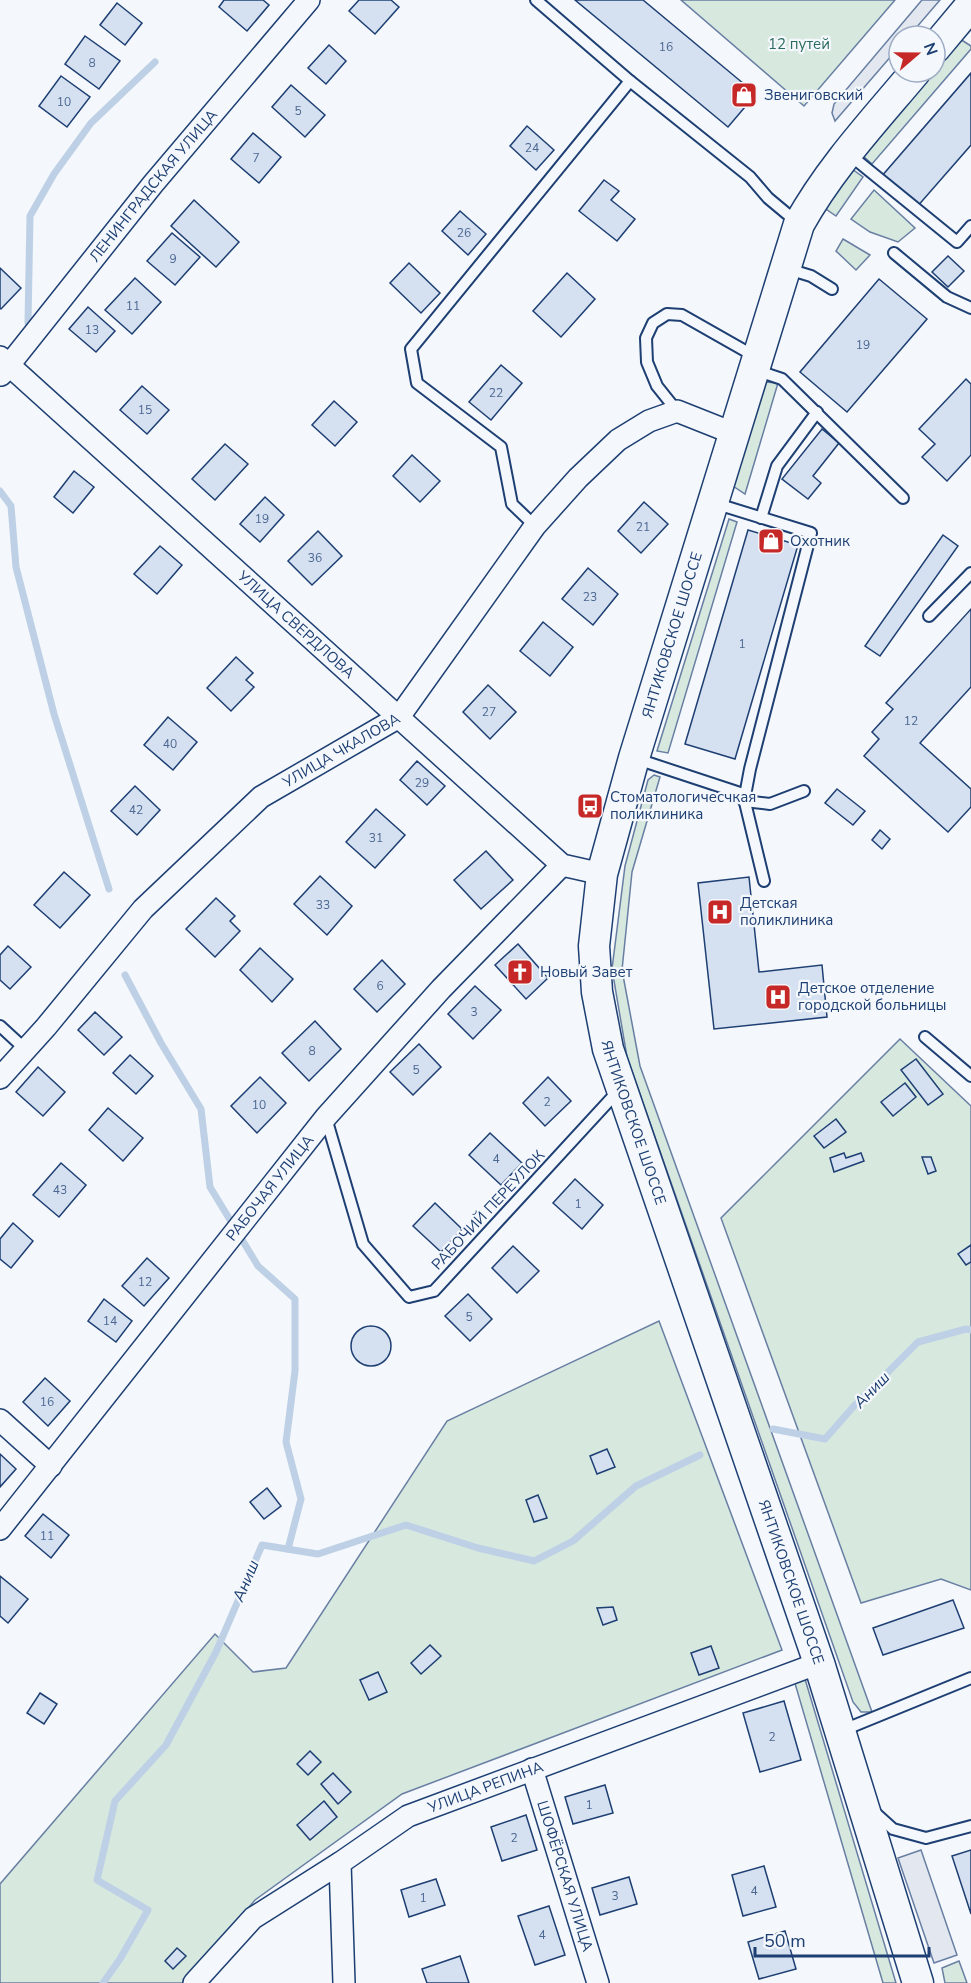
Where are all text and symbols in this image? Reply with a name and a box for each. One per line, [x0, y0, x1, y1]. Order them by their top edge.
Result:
north arrow [887, 24, 947, 84]
park label: 12 путей [768, 34, 830, 54]
house number: 16 [659, 39, 673, 55]
text: N [918, 40, 943, 59]
house number: 8 [88, 55, 96, 71]
shop icon: Звениговский [729, 80, 759, 110]
place label: Звениговский [764, 85, 863, 105]
house number: 10 [57, 94, 71, 110]
house number: 5 [294, 103, 302, 119]
street label: ЛЕНИНГРАДСКАЯ УЛИЦА [85, 105, 222, 266]
house number: 24 [525, 140, 539, 156]
house number: 7 [252, 150, 260, 166]
house number: 26 [457, 225, 471, 241]
house number: 9 [169, 251, 177, 267]
house number: 11 [126, 298, 140, 314]
house number: 13 [85, 322, 99, 338]
house number: 19 [856, 337, 870, 353]
house number: 22 [489, 385, 503, 401]
house number: 15 [138, 402, 152, 418]
house number: 19 [255, 511, 269, 527]
house number: 21 [636, 519, 650, 535]
shop icon: Охотник [756, 526, 786, 556]
place label: Охотник [790, 531, 850, 551]
house number: 36 [308, 550, 322, 566]
street label: ЯНТИКОВСКОЕ ШОССЕ [637, 550, 707, 720]
street label: УЛИЦА СВЕРДЛОВА [232, 566, 359, 683]
house number: 23 [583, 589, 597, 605]
house number: 1 [738, 636, 746, 652]
house number: 27 [482, 704, 496, 720]
street label: УЛИЦА ЧКАЛОВА [278, 708, 404, 793]
house number: 12 [904, 713, 918, 729]
house number: 40 [163, 736, 177, 752]
house number: 29 [415, 775, 429, 791]
place label: Стоматологичесчкая поликлиника [610, 787, 756, 824]
bus stop icon: Стоматологичесчкая поликлиника [575, 791, 605, 821]
house number: 42 [129, 802, 143, 818]
house number: 31 [369, 830, 383, 846]
place label: Детская поликлиника [740, 893, 833, 930]
house number: 33 [316, 897, 330, 913]
hospital icon: Детская поликлиника [705, 897, 735, 927]
church icon: Новый Завет [505, 957, 535, 987]
place label: Новый Завет [540, 962, 633, 982]
house number: 6 [376, 978, 384, 994]
place label: Детское отделение городской больницы [798, 978, 946, 1015]
hospital icon: Детское отделение городской больницы [763, 982, 793, 1012]
house number: 3 [470, 1004, 478, 1020]
street label: ЯНТИКОВСКОЕ ШОССЕ [597, 1039, 671, 1207]
house number: 8 [308, 1043, 316, 1059]
house number: 5 [412, 1062, 420, 1078]
house number: 2 [543, 1094, 551, 1110]
house number: 10 [252, 1097, 266, 1113]
street label: РАБОЧАЯ УЛИЦА [222, 1130, 318, 1245]
street label: РАБОЧИЙ ПЕРЕУЛОК [427, 1145, 549, 1274]
house number: 4 [492, 1151, 500, 1167]
house number: 43 [53, 1182, 67, 1198]
house number: 1 [574, 1196, 582, 1212]
house number: 12 [138, 1274, 152, 1290]
house number: 5 [465, 1309, 473, 1325]
house number: 14 [103, 1313, 117, 1329]
water label: Аниш [848, 1367, 895, 1414]
house number: 16 [40, 1394, 54, 1410]
street label: ЯНТИКОВСКОЕ ШОССЕ [754, 1497, 829, 1667]
house number: 11 [40, 1528, 54, 1544]
water label: Аниш [227, 1557, 265, 1606]
house number: 2 [768, 1729, 776, 1745]
street label: УЛИЦА РЕПИНА [424, 1757, 546, 1818]
house number: 1 [585, 1797, 593, 1813]
street label: ШОФЁРСКАЯ УЛИЦА [532, 1798, 598, 1954]
house number: 2 [510, 1830, 518, 1846]
house number: 4 [750, 1883, 758, 1899]
house number: 3 [611, 1888, 619, 1904]
house number: 1 [419, 1890, 427, 1906]
scale bar [755, 1920, 929, 1958]
house number: 4 [538, 1927, 546, 1943]
text: 50 m [764, 1929, 806, 1953]

